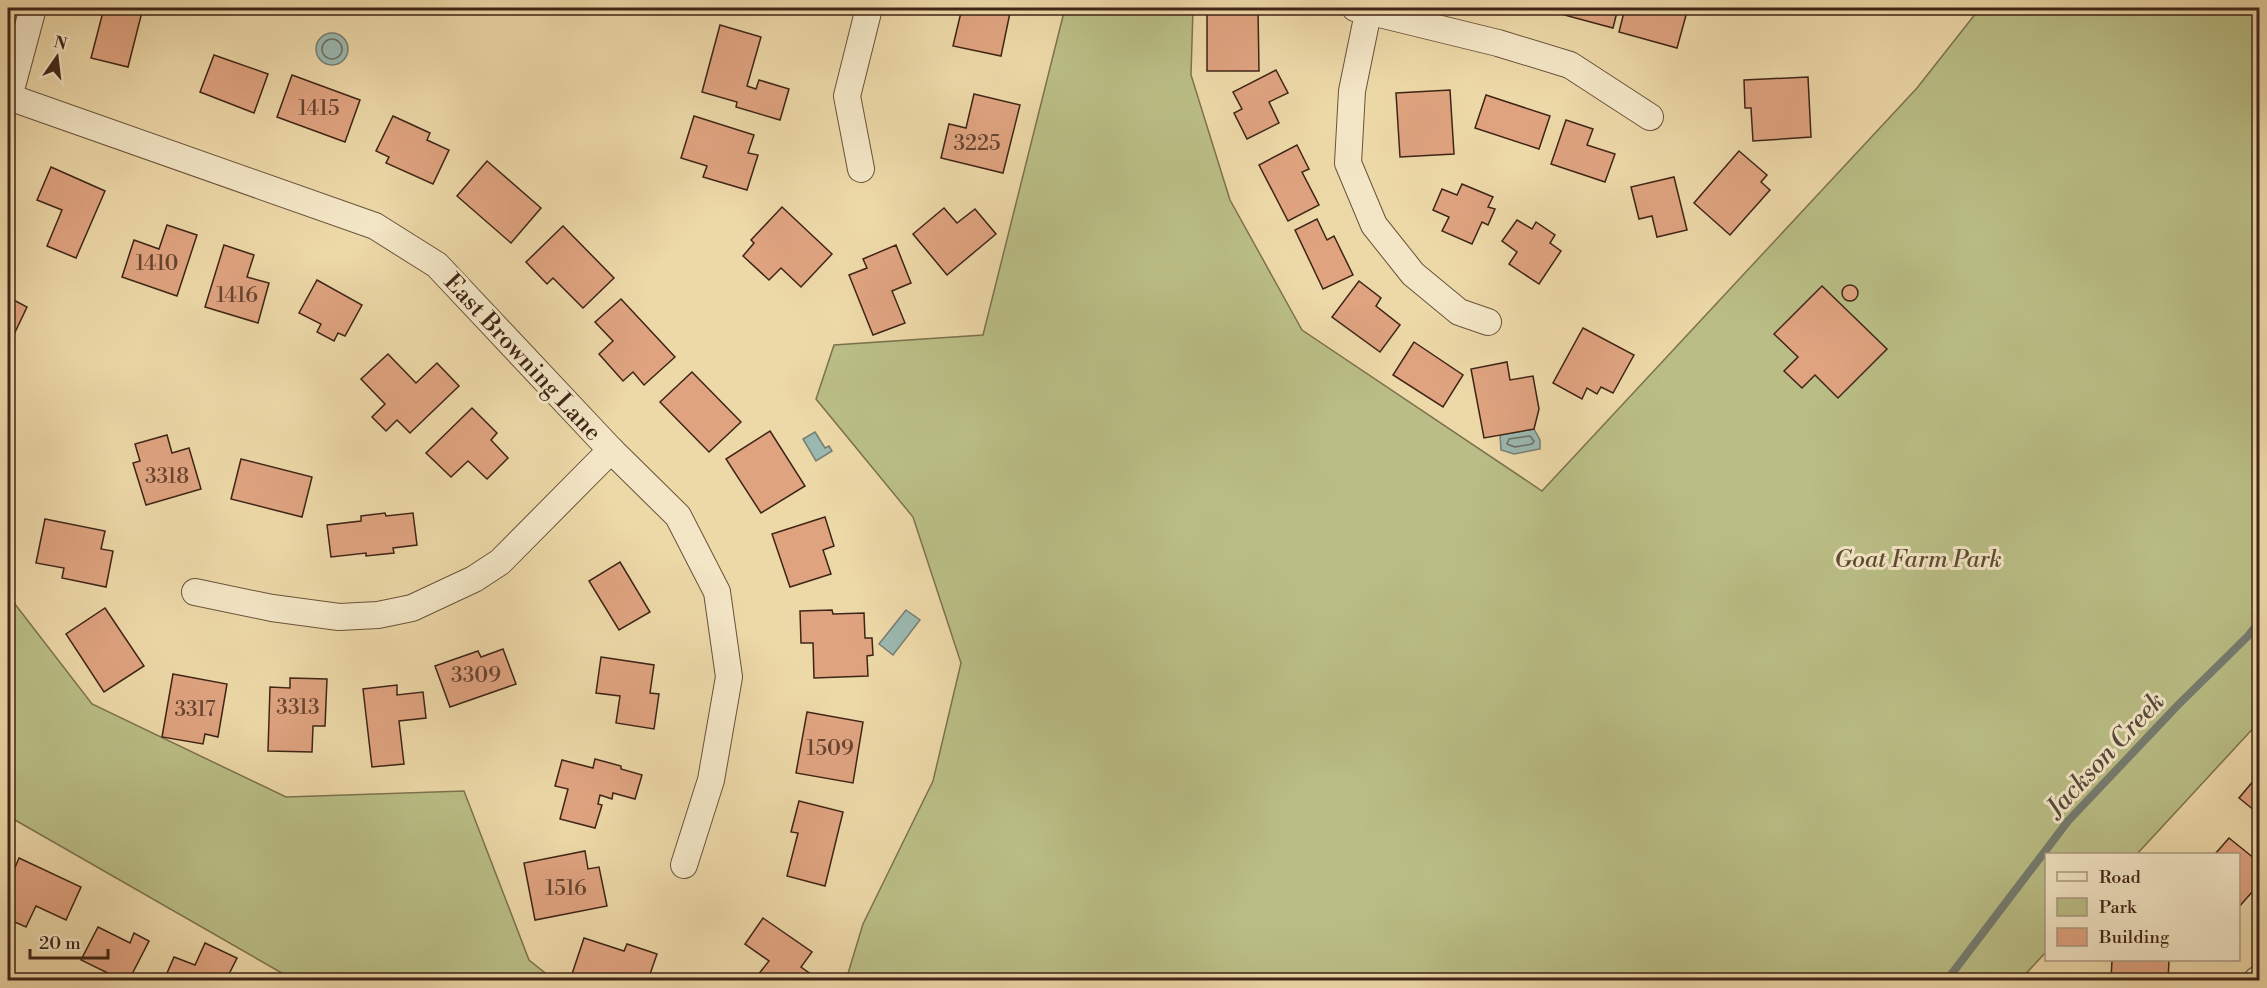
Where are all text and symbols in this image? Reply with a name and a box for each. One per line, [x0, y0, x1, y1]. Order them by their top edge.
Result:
north arrow [27, 27, 87, 87]
text: N [52, 32, 69, 55]
house number: 1415 [298, 96, 340, 122]
house number: 3225 [953, 131, 1001, 157]
house number: 1410 [135, 251, 179, 277]
street label: East Browning Lane [437, 268, 607, 448]
house number: 1416 [216, 283, 258, 309]
house number: 3318 [145, 464, 189, 490]
park label: Goat Farm Park [1834, 545, 2002, 575]
house number: 3309 [451, 663, 501, 689]
water label: Jackson Creek [2038, 686, 2172, 826]
house number: 3313 [276, 695, 320, 721]
house number: 3317 [174, 697, 216, 723]
house number: 1509 [806, 736, 854, 762]
legend [2045, 853, 2240, 961]
text: Road [2099, 866, 2142, 889]
house number: 1516 [545, 876, 587, 902]
text: Park [2099, 896, 2138, 919]
scale bar [30, 922, 108, 960]
text: Building [2098, 926, 2170, 949]
text: 20 m [39, 932, 81, 955]

